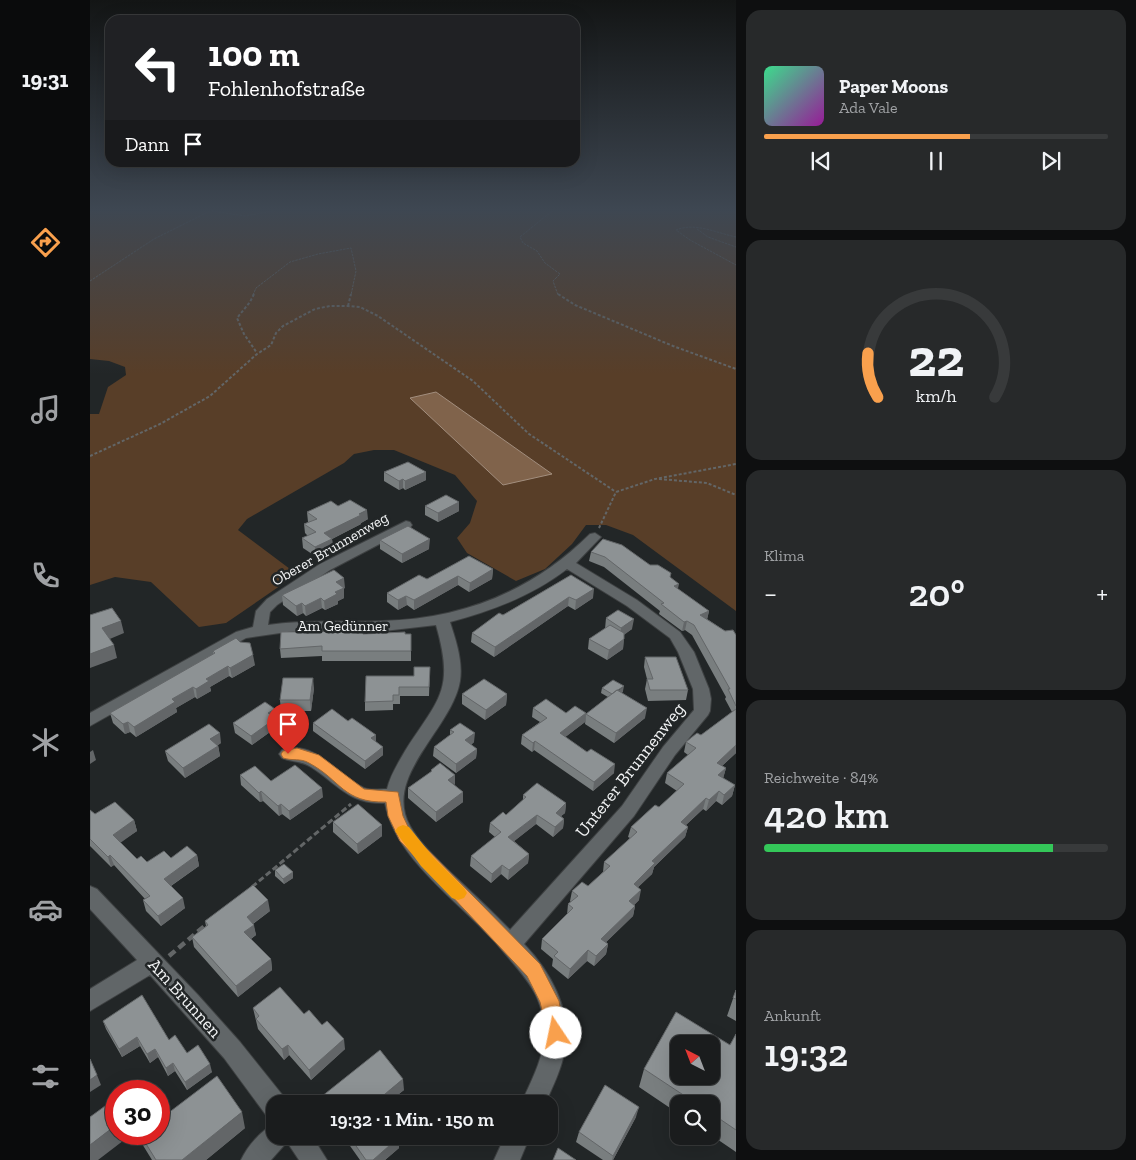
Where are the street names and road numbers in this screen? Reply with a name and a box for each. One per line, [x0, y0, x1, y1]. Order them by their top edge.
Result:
street label: Oberer Brunnenweg [268, 508, 392, 590]
street label: Am Gedünner [298, 617, 388, 635]
street label: Unterer Brunnenweg [571, 698, 689, 842]
street label: Am Brunnen [144, 954, 227, 1043]

